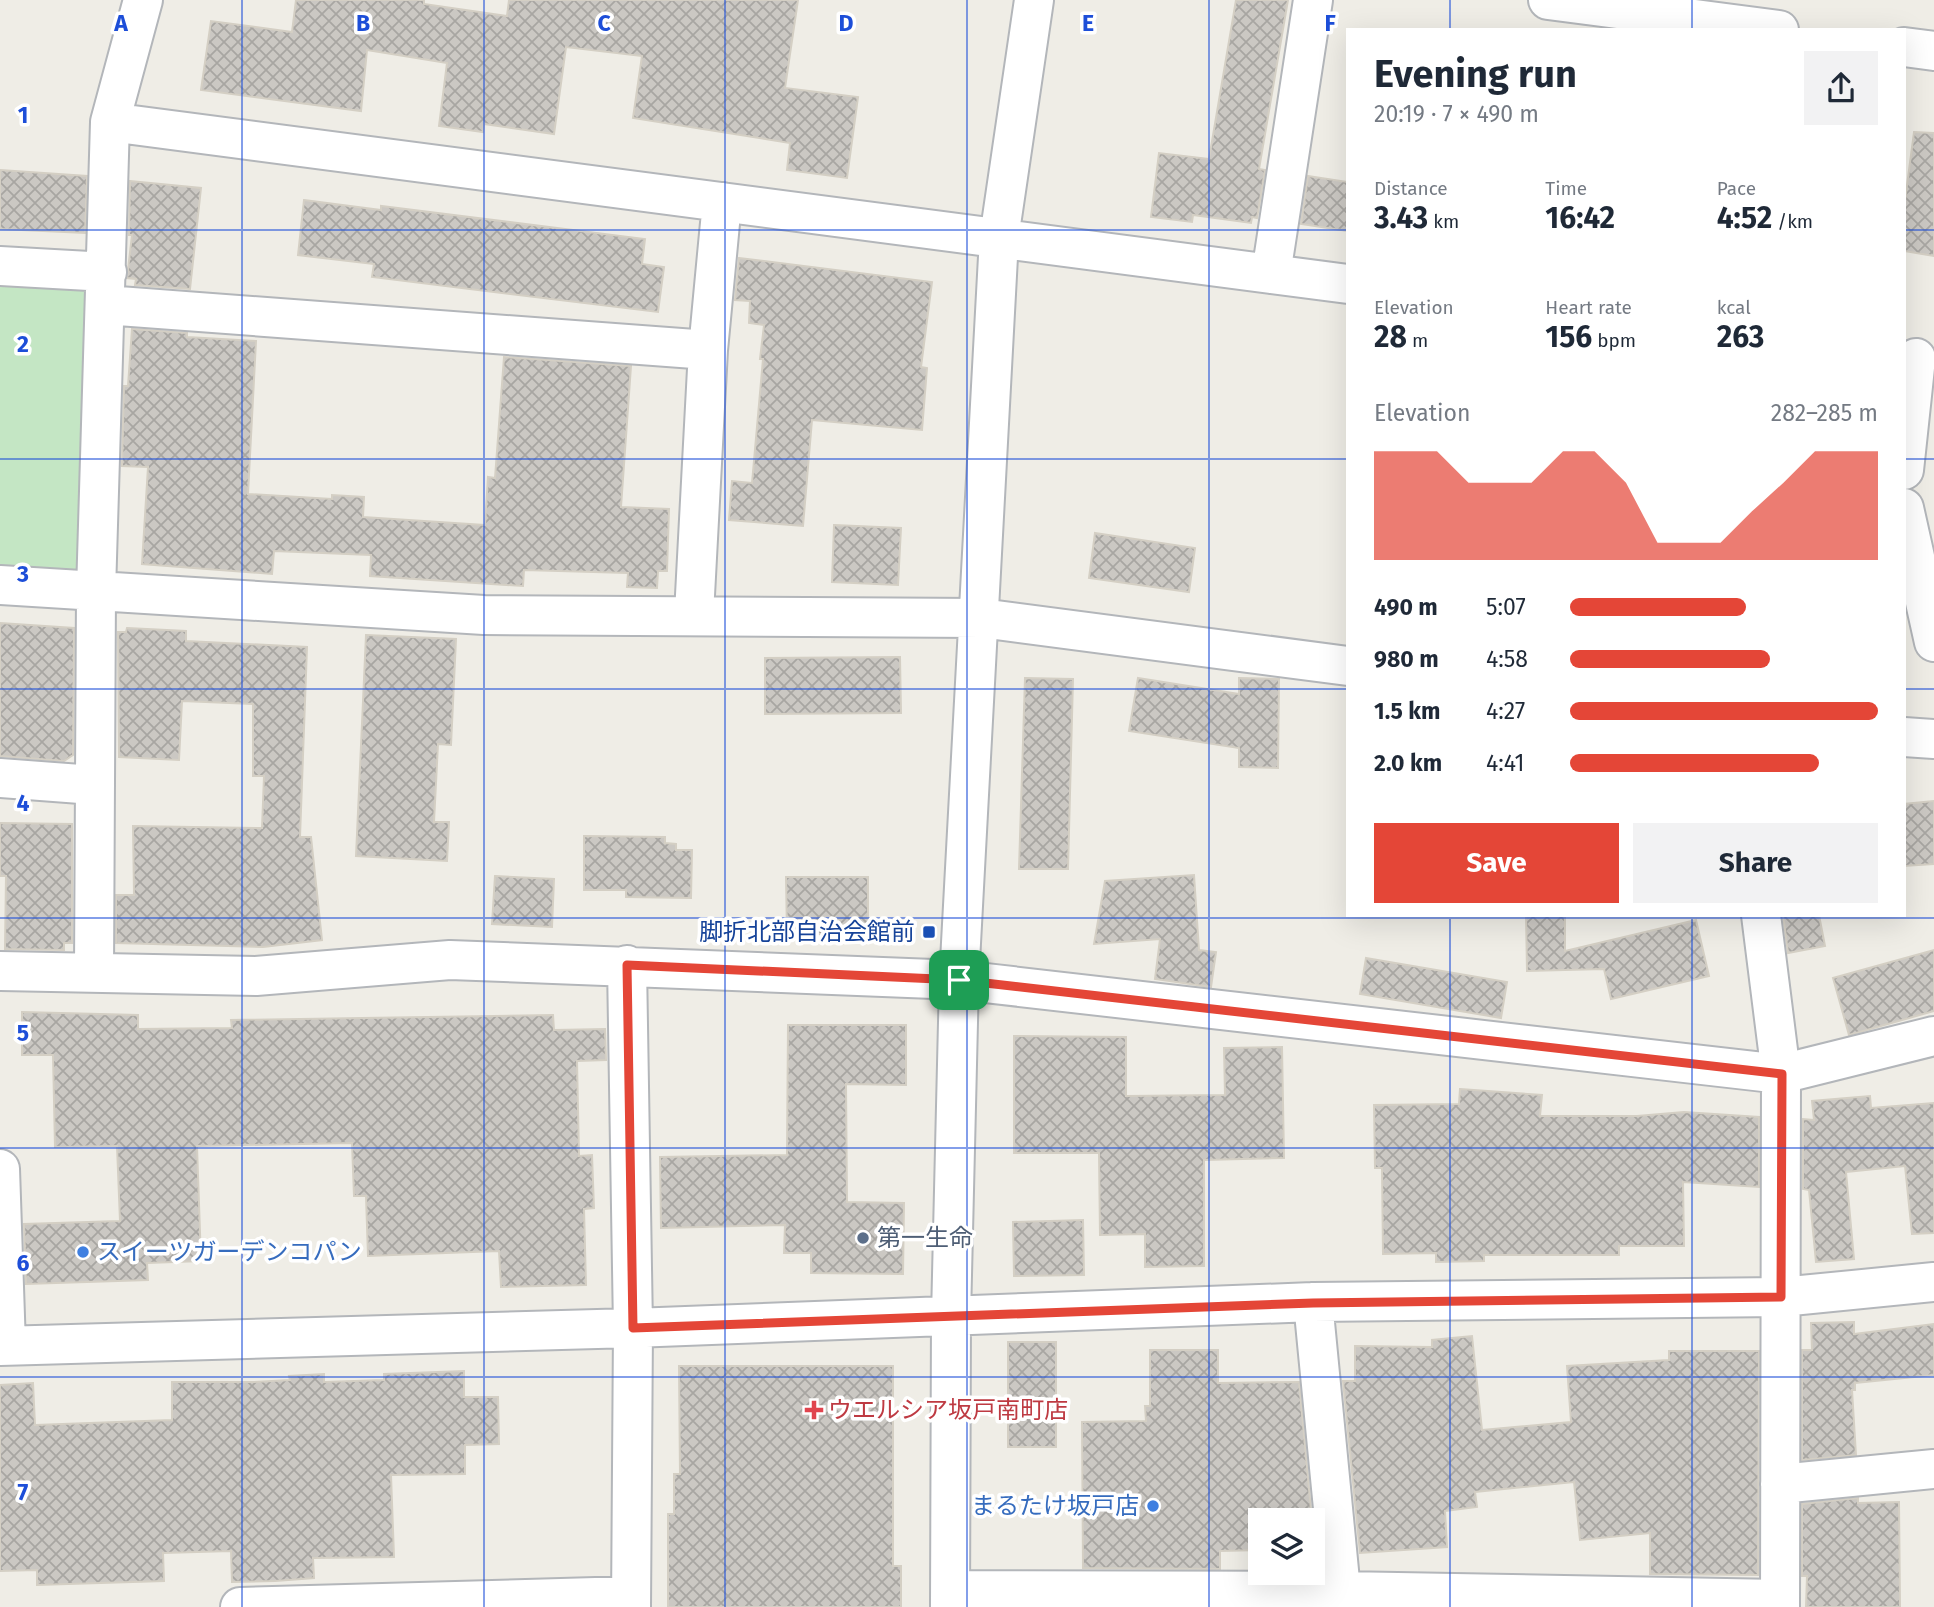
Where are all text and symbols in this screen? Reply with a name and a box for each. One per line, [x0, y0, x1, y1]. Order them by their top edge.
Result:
text: A [113, 9, 128, 37]
text: B [356, 9, 370, 37]
text: C [597, 9, 611, 37]
text: D [839, 9, 854, 37]
text: E [1082, 9, 1094, 37]
text: F [1324, 9, 1336, 37]
text: Evening run [1374, 51, 1577, 97]
button: share [1804, 51, 1878, 125]
text: 20:19 · 7 × 490 m [1374, 100, 1539, 128]
text: 1 [18, 101, 28, 129]
text: Distance [1374, 177, 1448, 200]
text: Time [1545, 177, 1587, 200]
text: Pace [1717, 177, 1756, 200]
text: 3.43 [1374, 200, 1428, 236]
text: 16:42 [1545, 200, 1615, 236]
text: 4:52 [1717, 200, 1772, 236]
text: km [1428, 210, 1459, 233]
text: /km [1772, 210, 1813, 233]
text: Elevation [1374, 296, 1454, 319]
text: Heart rate [1545, 296, 1632, 319]
text: kcal [1717, 296, 1751, 319]
text: 28 [1374, 319, 1407, 355]
text: 156 [1545, 319, 1592, 355]
text: 263 [1717, 319, 1764, 355]
text: m [1407, 329, 1428, 352]
text: bpm [1592, 329, 1636, 352]
text: 2 [17, 330, 29, 358]
text: Elevation [1374, 399, 1470, 427]
text: 282–285 m [1771, 399, 1878, 427]
text: 3 [16, 560, 29, 588]
text: 490 m [1374, 593, 1438, 621]
text: 5:07 [1486, 593, 1526, 621]
text: 980 m [1374, 645, 1439, 673]
text: 4:58 [1486, 645, 1528, 673]
text: 1.5 km [1374, 697, 1440, 725]
text: 4:27 [1486, 697, 1525, 725]
text: 2.0 km [1374, 749, 1442, 777]
text: 4:41 [1486, 749, 1525, 777]
text: 4 [17, 789, 30, 817]
button: Save [1374, 823, 1619, 903]
button: Share [1633, 823, 1878, 903]
place label: 脚折北部自治会館前 [699, 918, 915, 946]
marker: 脚折北部自治会館前 [921, 924, 937, 940]
pin [929, 950, 989, 1010]
icon: arrive [940, 961, 978, 999]
text: 5 [17, 1019, 29, 1047]
place label: 第一生命 [877, 1224, 973, 1252]
marker: 第一生命 [855, 1230, 871, 1246]
place label: スイーツガーデンコパン [97, 1238, 362, 1266]
marker: スイーツガーデンコパン [75, 1244, 91, 1260]
text: 6 [17, 1249, 30, 1277]
place label: ウエルシア坂戸南町店 [828, 1396, 1068, 1424]
marker: ウエルシア坂戸南町店 [806, 1402, 822, 1418]
text: 7 [18, 1478, 29, 1506]
place label: まるたけ坂戸店 [971, 1492, 1139, 1520]
marker: まるたけ坂戸店 [1145, 1498, 1161, 1514]
map controls [1248, 1508, 1325, 1585]
button: layers [1248, 1508, 1325, 1585]

